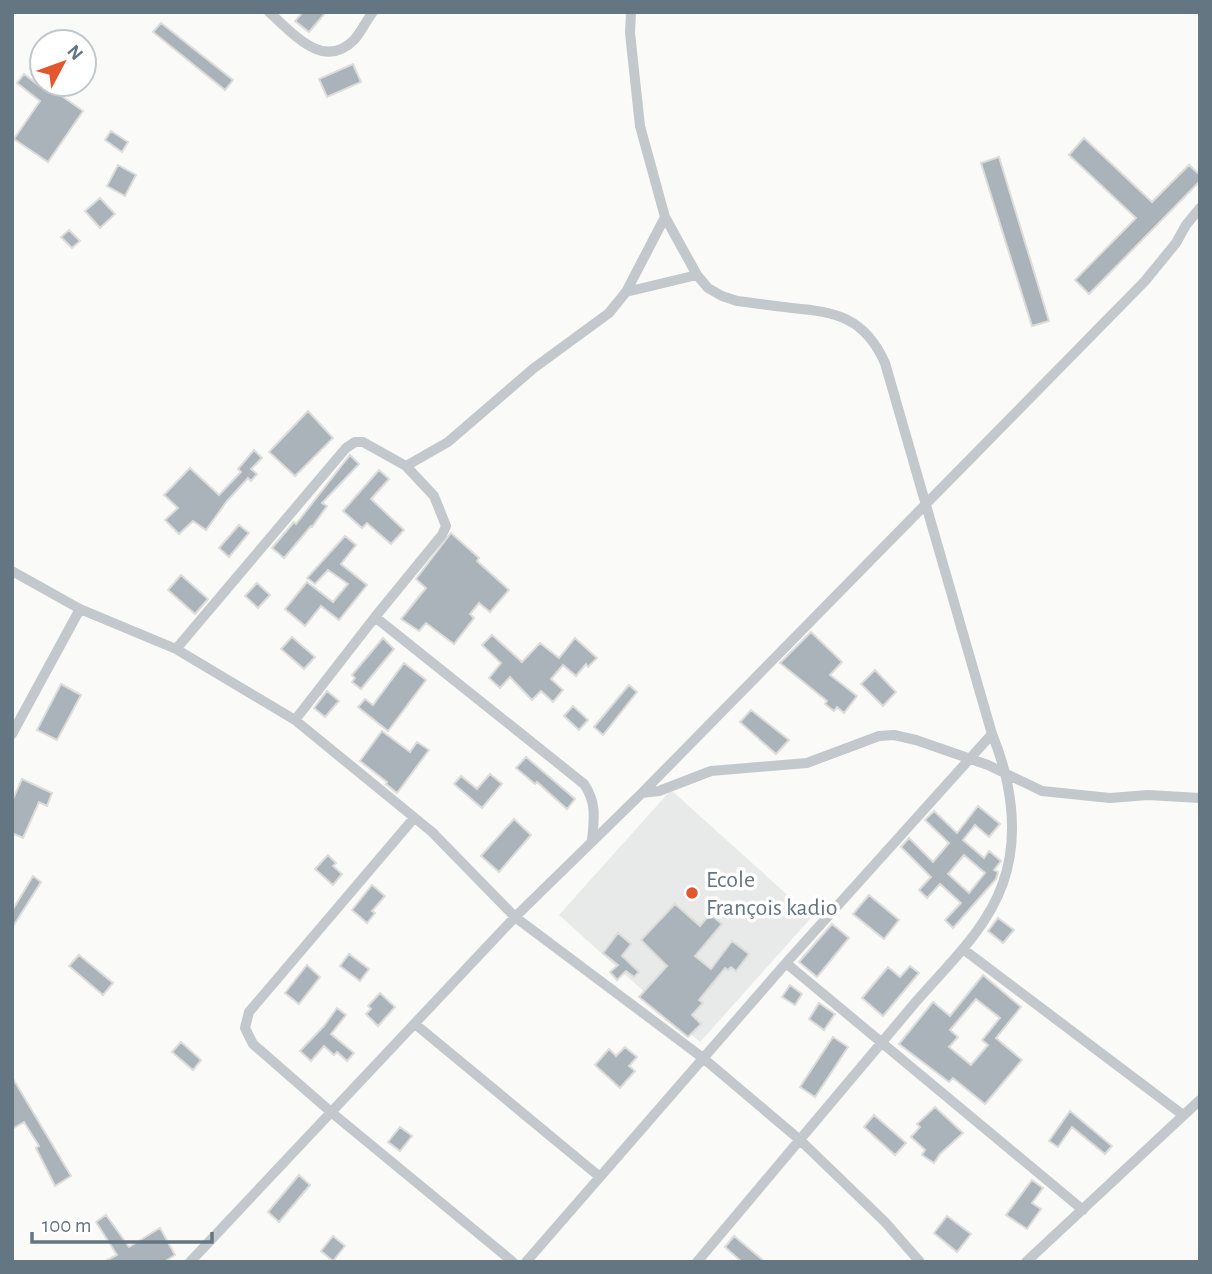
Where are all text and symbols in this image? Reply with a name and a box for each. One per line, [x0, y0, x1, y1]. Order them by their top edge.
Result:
north arrow [28, 28, 98, 98]
text: N [63, 42, 86, 64]
place label: Ecole François kadio [706, 868, 838, 920]
marker: Ecole François kadio [684, 885, 700, 901]
scale bar [32, 1200, 212, 1244]
text: 100 m [42, 1215, 92, 1236]

